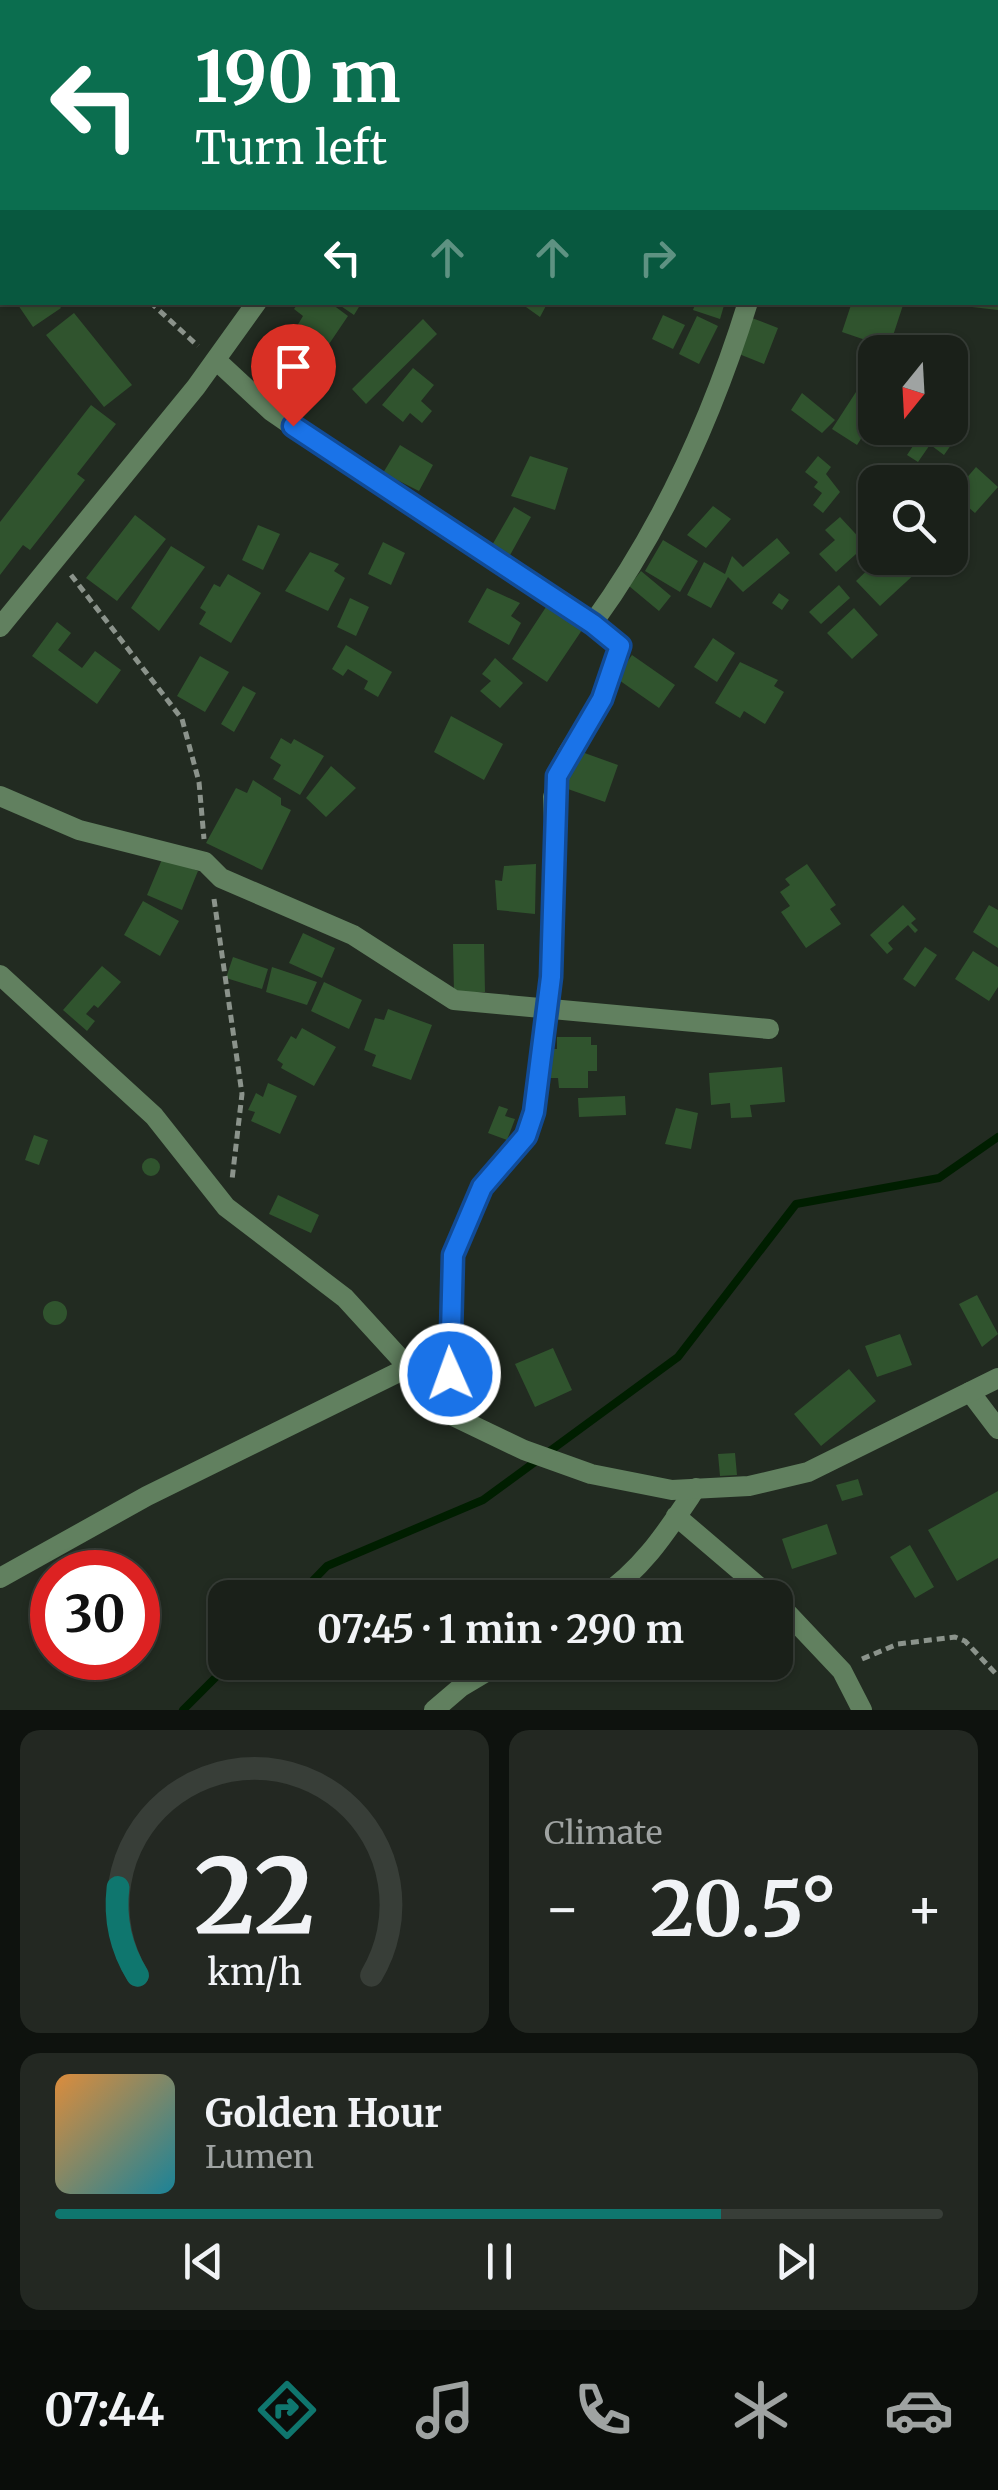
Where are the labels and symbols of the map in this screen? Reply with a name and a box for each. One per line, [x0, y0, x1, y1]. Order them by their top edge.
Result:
pin [251, 324, 336, 427]
north arrow [858, 335, 968, 445]
position arrow [398, 1322, 502, 1426]
speed limit sign: 30 [30, 1550, 160, 1680]

